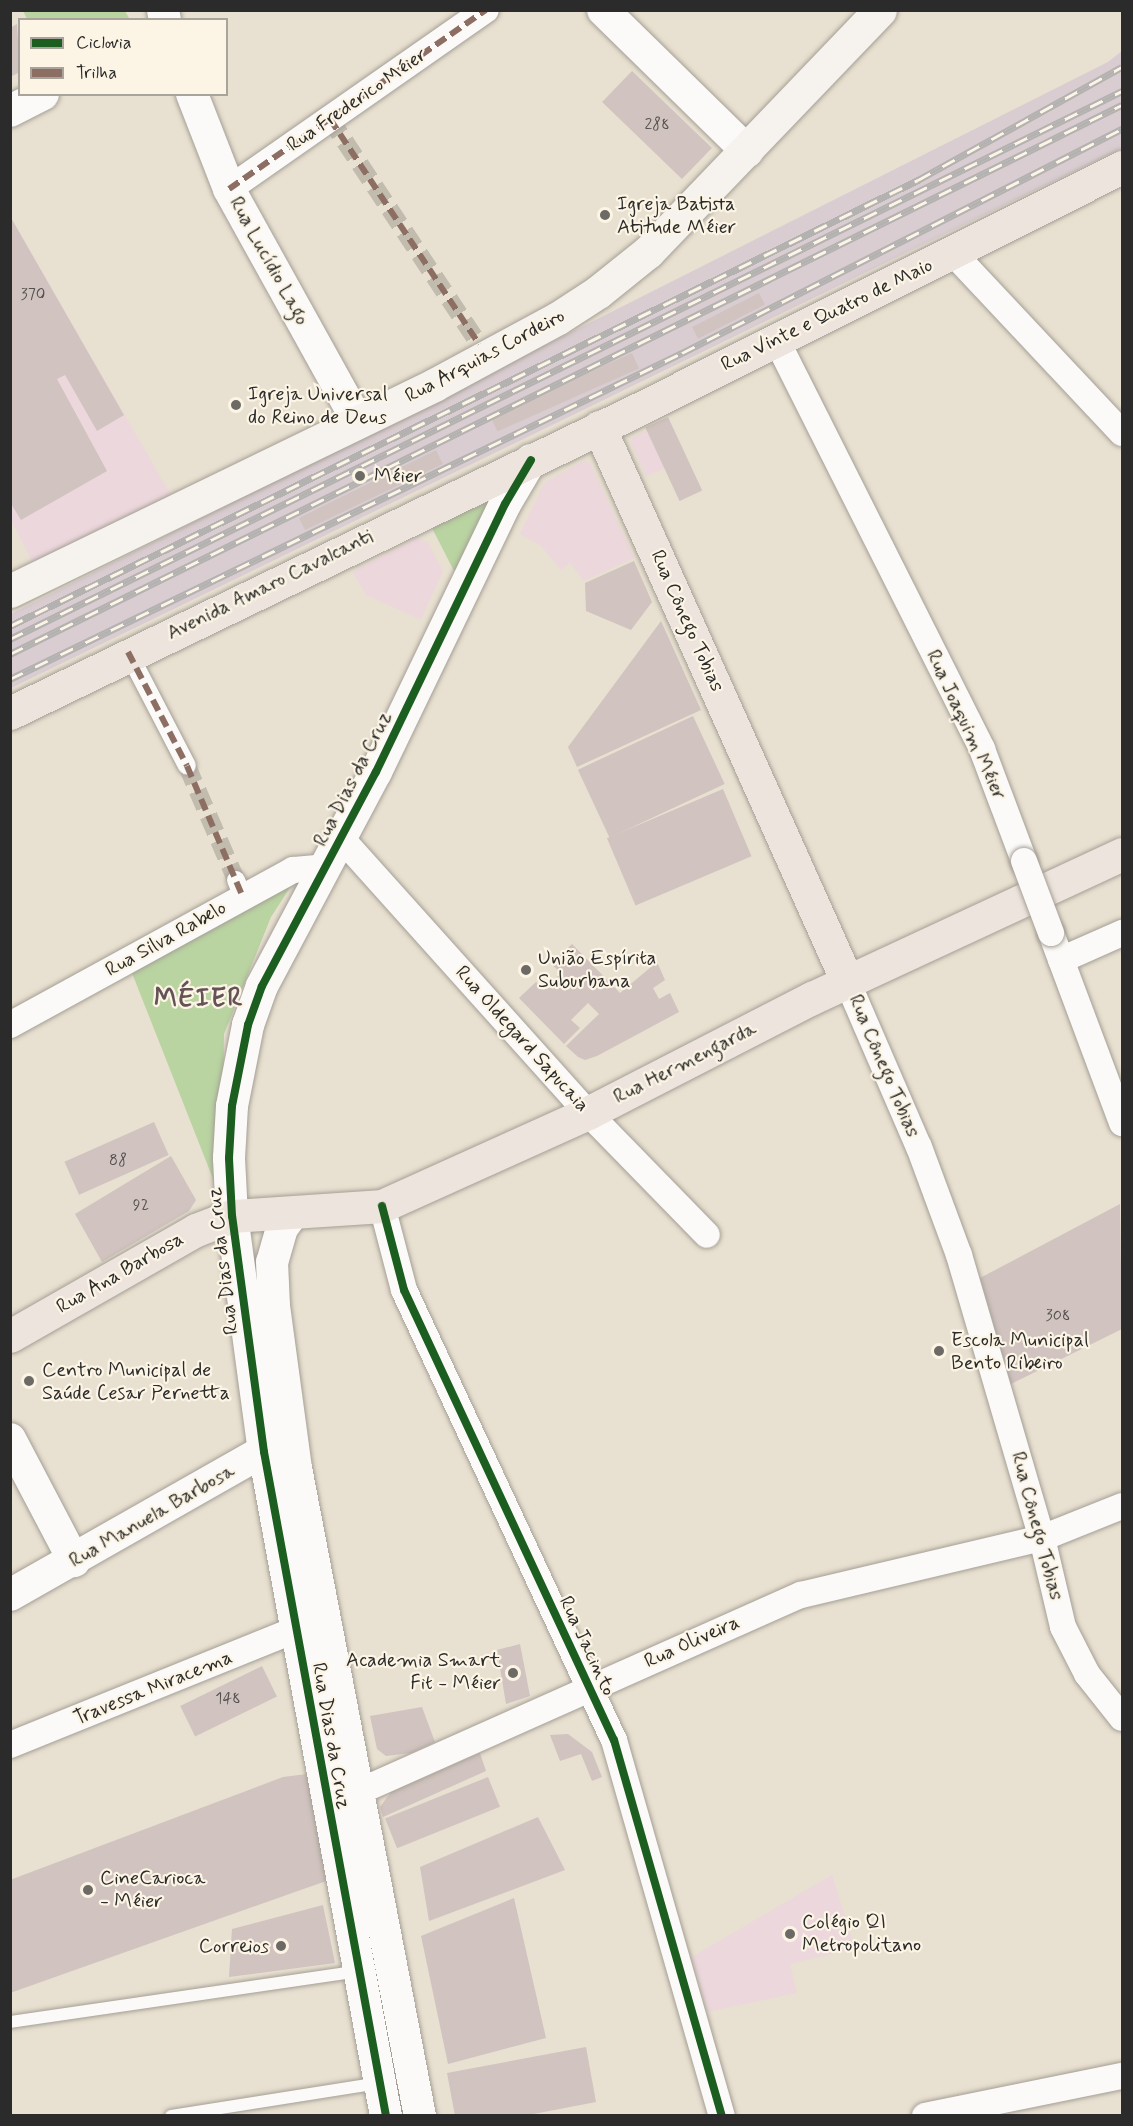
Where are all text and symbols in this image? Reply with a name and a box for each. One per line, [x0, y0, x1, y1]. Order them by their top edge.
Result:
legend [18, 18, 228, 96]
text: Ciclovia [76, 31, 132, 55]
street label: Rua Frederico Méier [282, 42, 432, 158]
text: Trilha [76, 61, 117, 85]
house number: 288 [644, 115, 670, 135]
place label: Igreja Batista Atitude Méier [617, 192, 735, 239]
street label: Rua Lucídio Lago [225, 195, 313, 327]
marker: Igreja Batista Atitude Méier [598, 208, 612, 222]
street label: Rua Vinte e Quatro de Maio [718, 254, 936, 376]
house number: 370 [21, 285, 45, 305]
street label: Rua Arquias Cordeiro [401, 304, 569, 408]
place label: Igreja Universal do Reino de Deus [248, 382, 388, 429]
marker: Igreja Universal do Reino de Deus [229, 398, 243, 412]
place label: Méier [374, 464, 422, 488]
marker: Méier [351, 467, 369, 485]
street label: Avenida Amaro Cavalcanti [164, 525, 376, 645]
street label: Rua Cônego Tobias [644, 545, 730, 697]
street label: Rua Joaquim Méier [920, 644, 1012, 806]
street label: Rua Dias da Cruz [310, 709, 396, 849]
street label: Rua Silva Rabelo [101, 896, 231, 982]
place label: União Espírita Suburbana [538, 946, 654, 993]
street label: Rua Oldegard Sapucaia [449, 960, 595, 1118]
marker: União Espírita Suburbana [519, 963, 533, 977]
district label: MÉIER [152, 984, 246, 1016]
street label: Rua Cônego Tobias [843, 990, 925, 1142]
street label: Rua Hermengarda [610, 1017, 760, 1109]
house number: 88 [109, 1151, 127, 1171]
street label: Rua Dias da Cruz [202, 1188, 244, 1334]
house number: 92 [133, 1196, 149, 1216]
street label: Rua Ana Barbosa [51, 1226, 189, 1320]
house number: 308 [1045, 1306, 1071, 1326]
place label: Escola Municipal Bento Ribeiro [951, 1328, 1089, 1375]
marker: Escola Municipal Bento Ribeiro [932, 1344, 946, 1358]
place label: Centro Municipal de Saúde Cesar Pernetta [42, 1358, 237, 1405]
marker: Centro Municipal de Saúde Cesar Pernetta [20, 1372, 38, 1390]
street label: Rua Cônego Tobias [1005, 1448, 1069, 1604]
street label: Rua Manuela Barbosa [67, 1460, 237, 1572]
street label: Rua Jacinto [554, 1593, 620, 1699]
street label: Rua Oliveira [640, 1610, 744, 1674]
street label: Travessa Miracema [73, 1646, 233, 1730]
place label: Academia Smart Fit - Méier [348, 1649, 501, 1696]
street label: Rua Dias da Cruz [307, 1663, 355, 1809]
marker: Academia Smart Fit - Méier [506, 1666, 520, 1680]
house number: 148 [215, 1689, 241, 1709]
place label: CineCarioca - Méier [100, 1866, 206, 1913]
marker: CineCarioca - Méier [81, 1883, 95, 1897]
place label: Colégio QI Metropolitano [802, 1910, 921, 1957]
marker: Colégio QI Metropolitano [783, 1927, 797, 1941]
place label: Correios [199, 1934, 269, 1958]
marker: Correios [274, 1939, 288, 1953]

